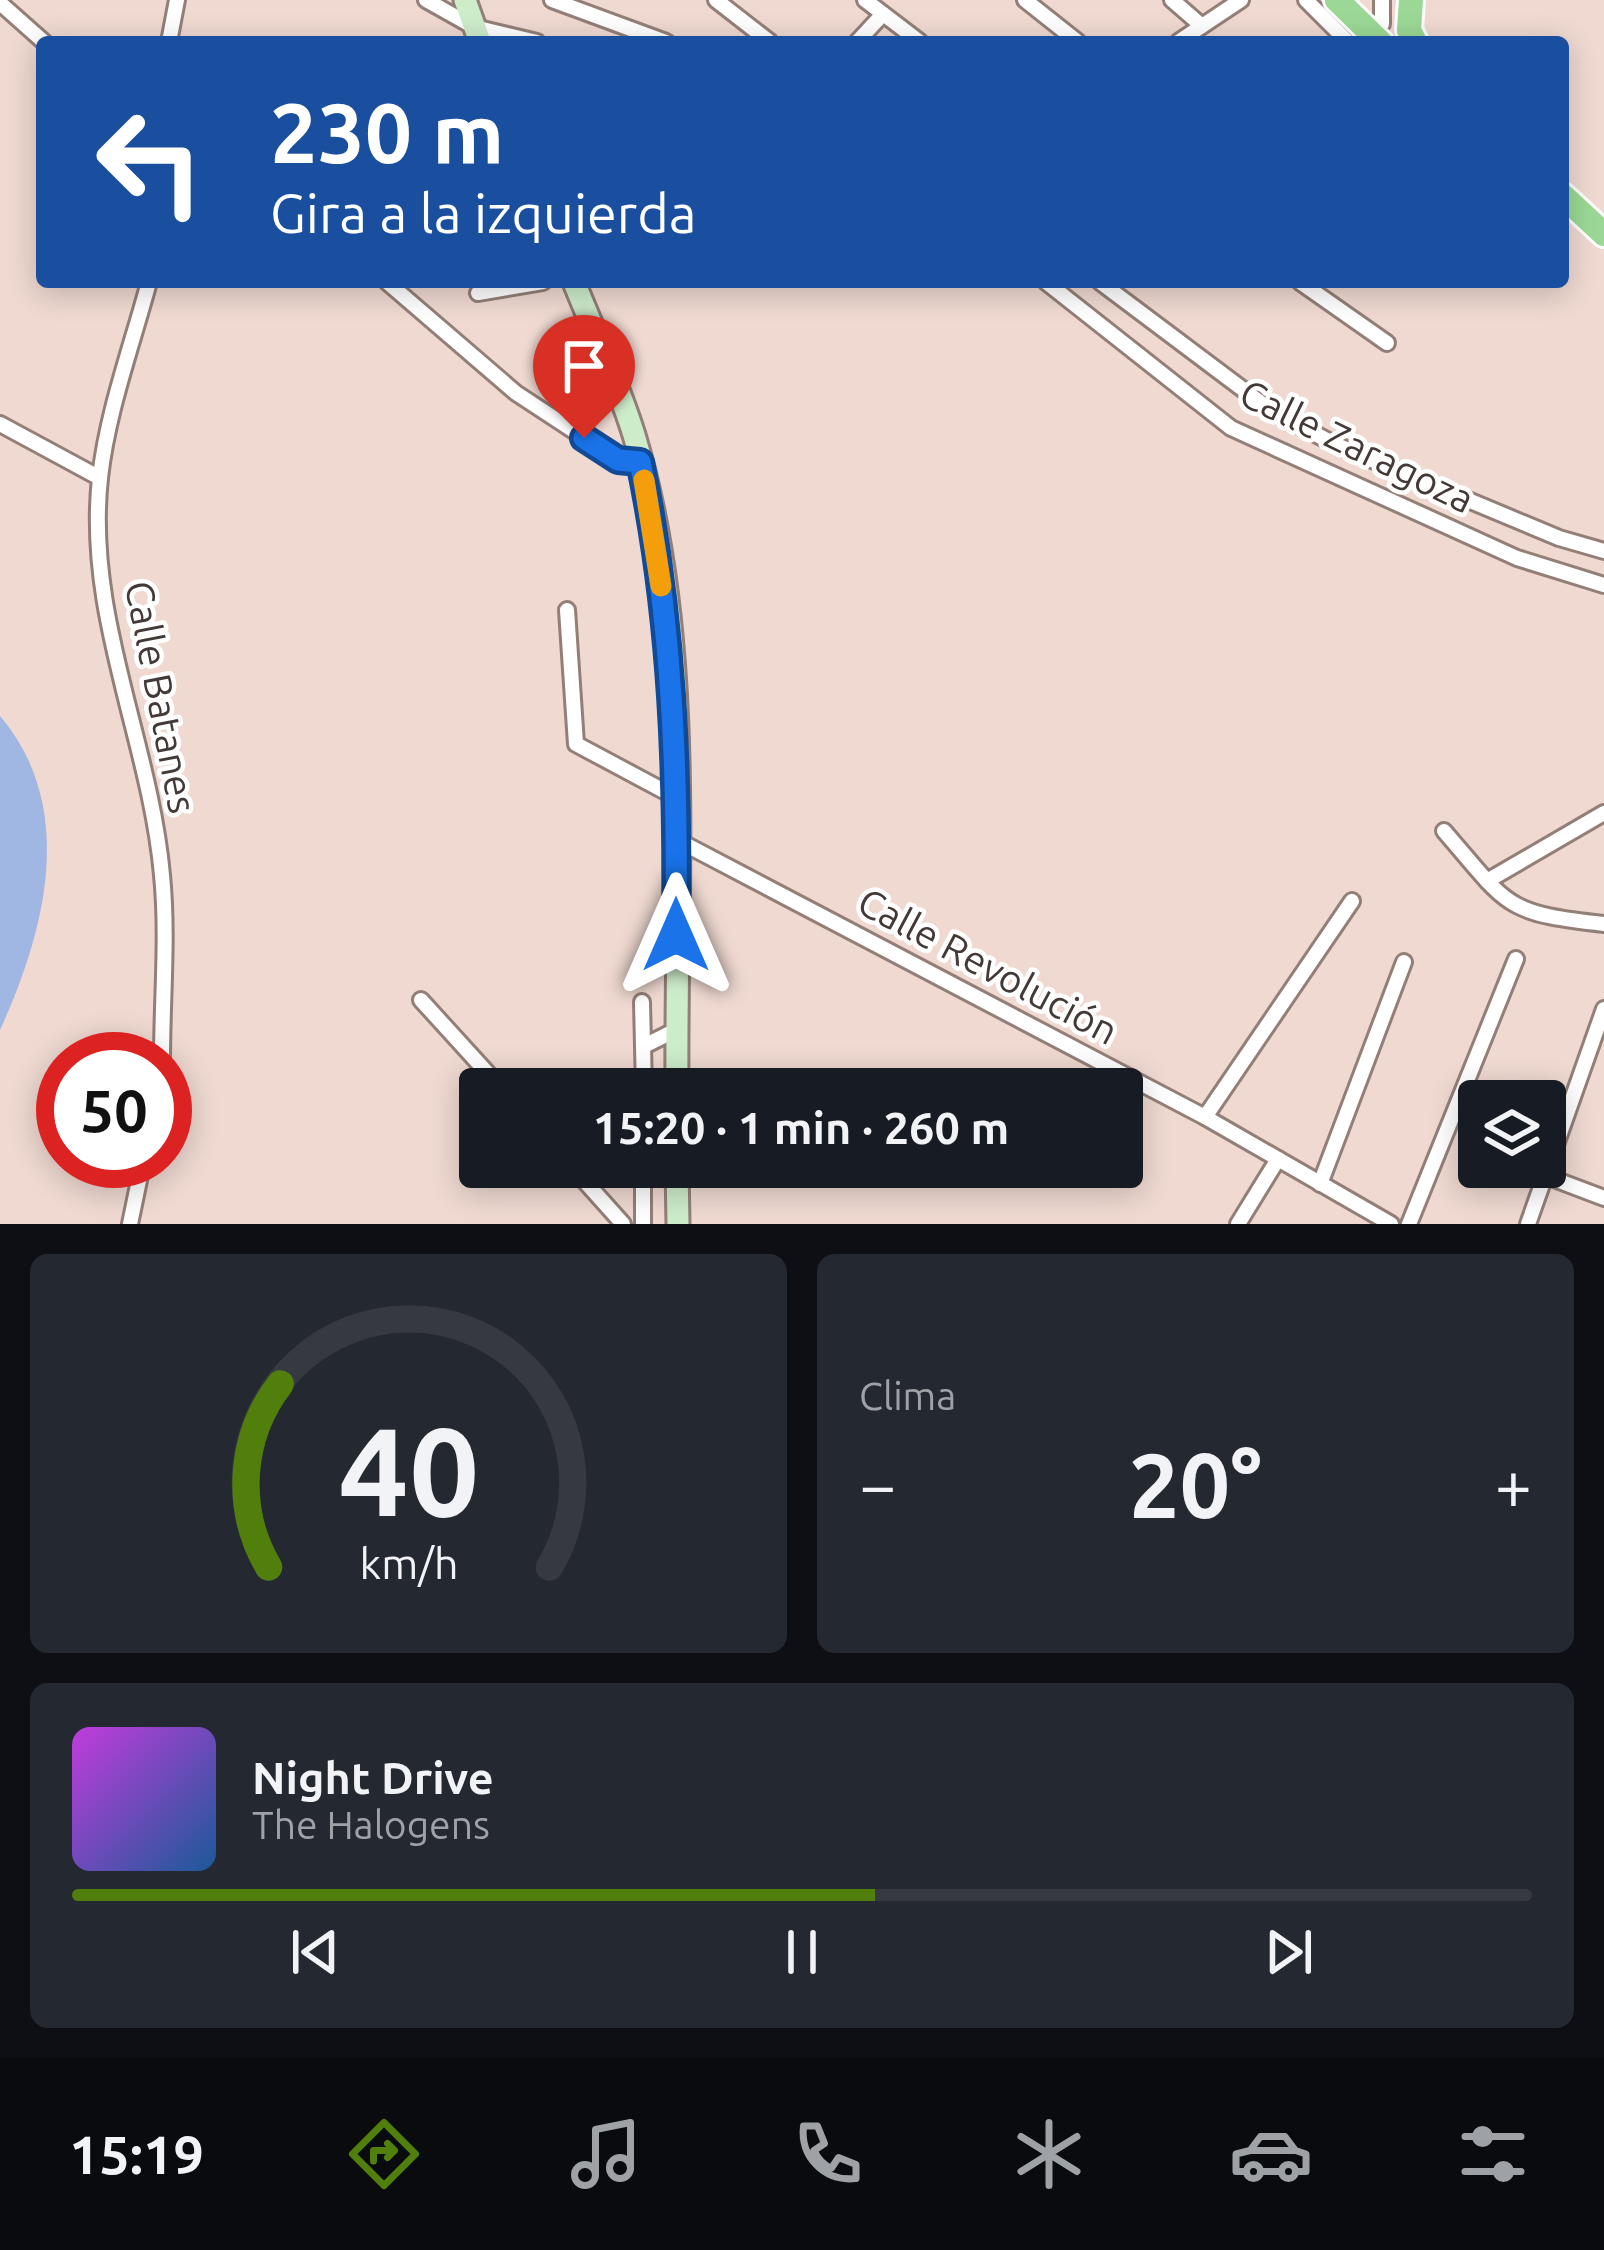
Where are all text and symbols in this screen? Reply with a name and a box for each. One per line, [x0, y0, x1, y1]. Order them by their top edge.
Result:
icon: left [72, 84, 228, 240]
text: 230 m [270, 85, 504, 179]
text: Gira a la izquierda [270, 183, 697, 243]
pin [533, 315, 635, 438]
icon: arrive [551, 333, 617, 399]
street label: Calle Zaragoza [1233, 370, 1481, 521]
street label: Calle Batanes [118, 577, 205, 817]
position arrow [613, 872, 739, 998]
street label: Calle Revolución [851, 879, 1125, 1052]
speed limit sign: 50 [36, 1032, 192, 1188]
map controls [1458, 1080, 1566, 1188]
button: layers [1458, 1080, 1566, 1188]
text: 15:20 · 1 min · 260 m [593, 1102, 1009, 1153]
text: Clima [859, 1374, 956, 1417]
text: 40 [338, 1400, 479, 1540]
text: 20° [1129, 1434, 1262, 1535]
text: − [859, 1447, 896, 1521]
text: + [1495, 1447, 1532, 1521]
text: km/h [359, 1538, 458, 1586]
text: Night Drive [252, 1752, 494, 1803]
text: The Halogens [252, 1803, 490, 1846]
icon: previous [282, 1919, 348, 1985]
icon: pause [769, 1919, 835, 1985]
icon: next [1256, 1919, 1322, 1985]
icon: directions [342, 2112, 426, 2196]
icon: music [564, 2112, 648, 2196]
icon: phone [786, 2112, 870, 2196]
icon: climate [1007, 2112, 1091, 2196]
icon: car [1229, 2112, 1313, 2196]
icon: filters [1451, 2112, 1535, 2196]
text: 15:19 [69, 2124, 204, 2184]

